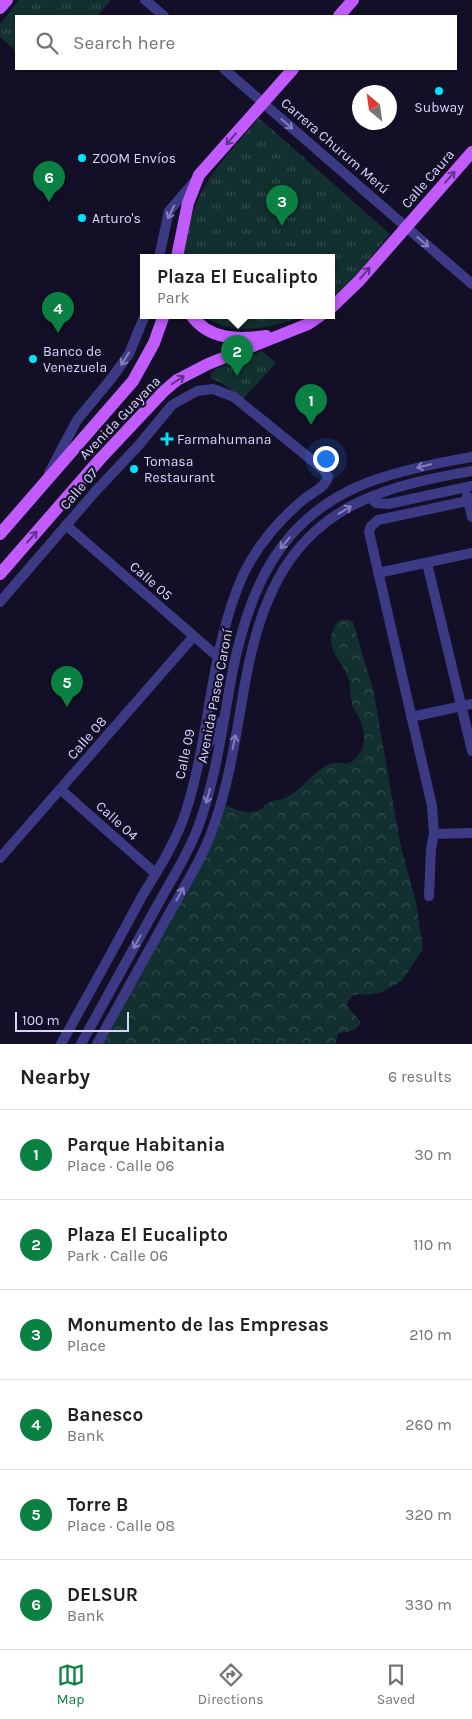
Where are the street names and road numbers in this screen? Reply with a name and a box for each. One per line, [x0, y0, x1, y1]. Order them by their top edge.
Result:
street label: Carrera Churum Merú [277, 94, 393, 198]
street label: Calle Caura [398, 146, 458, 212]
street label: Avenida Guayana [76, 373, 164, 463]
street label: Calle 07 [56, 464, 102, 513]
street label: Calle 05 [126, 558, 176, 604]
street label: Avenida Paseo Caroní [194, 627, 237, 765]
street label: Calle 08 [64, 713, 110, 763]
street label: Calle 09 [171, 727, 199, 781]
street label: Calle 04 [92, 798, 142, 844]

